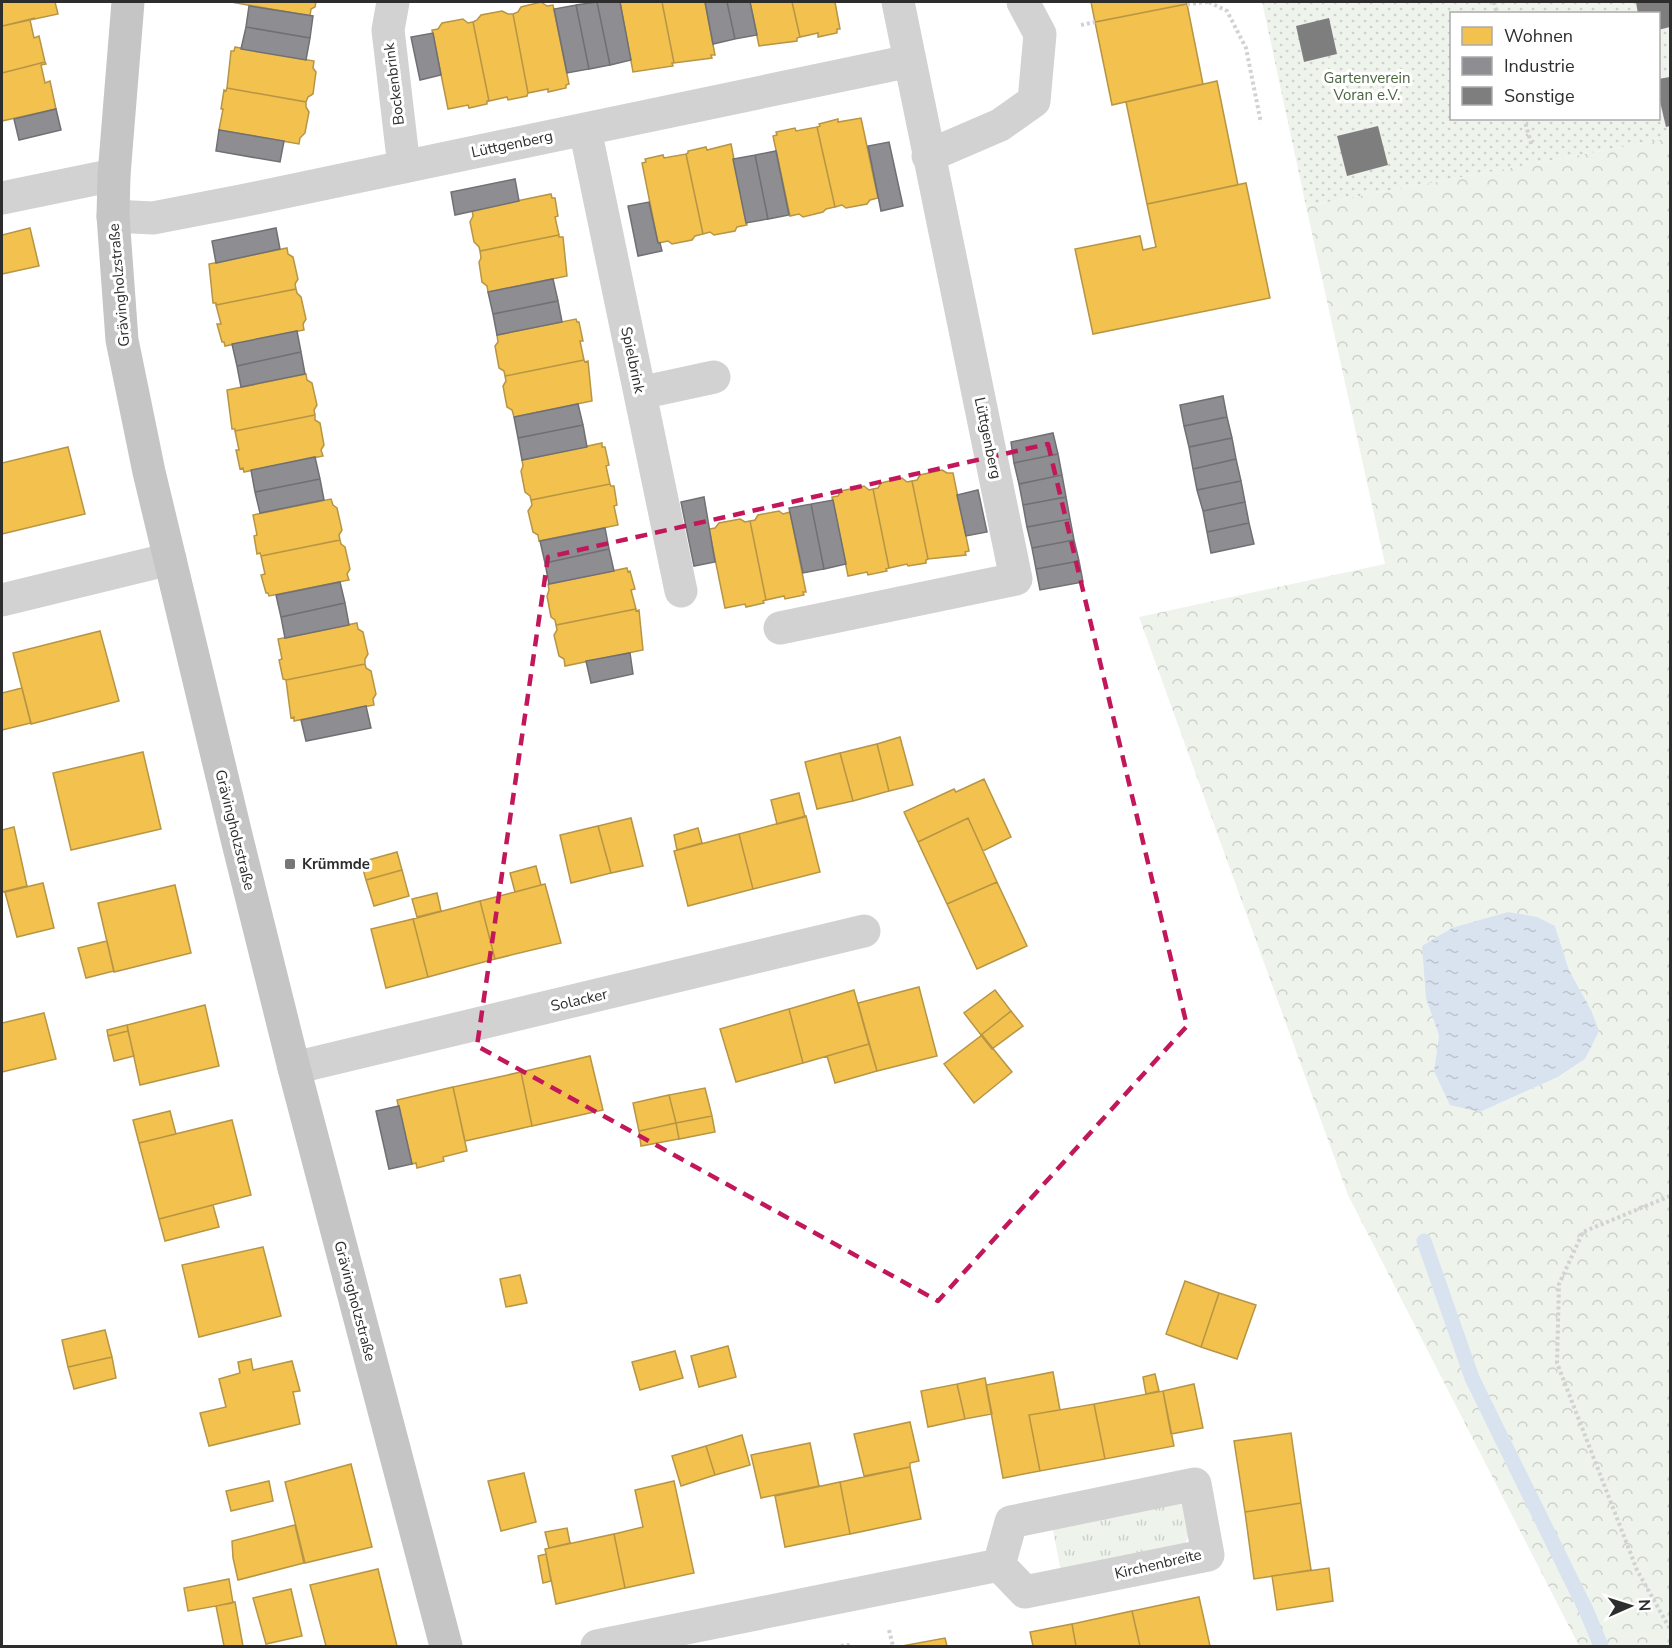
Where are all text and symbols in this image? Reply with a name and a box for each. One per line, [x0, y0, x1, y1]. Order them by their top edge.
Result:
legend [1450, 12, 1660, 120]
text: Wohnen [1504, 24, 1573, 48]
street label: Bockenbrink [379, 41, 409, 126]
text: Industrie [1504, 54, 1575, 78]
park label: Gartenverein Voran e.V. [1323, 68, 1411, 105]
text: Sonstige [1504, 84, 1574, 108]
street label: Lüttgenberg [469, 126, 555, 162]
street label: Grävingholzstraße [104, 223, 134, 347]
street label: Spielbrink [616, 325, 650, 396]
street label: Lüttgenberg [970, 395, 1006, 481]
street label: Grävingholzstraße [210, 768, 260, 892]
place label: Krümmde [302, 854, 370, 874]
marker: Krümmde [283, 857, 297, 871]
street label: Solacker [549, 984, 610, 1016]
street label: Grävingholzstraße [329, 1239, 381, 1363]
street label: Kirchenbreite [1113, 1544, 1203, 1584]
north arrow [1600, 1576, 1660, 1636]
text: N [1633, 1599, 1655, 1612]

